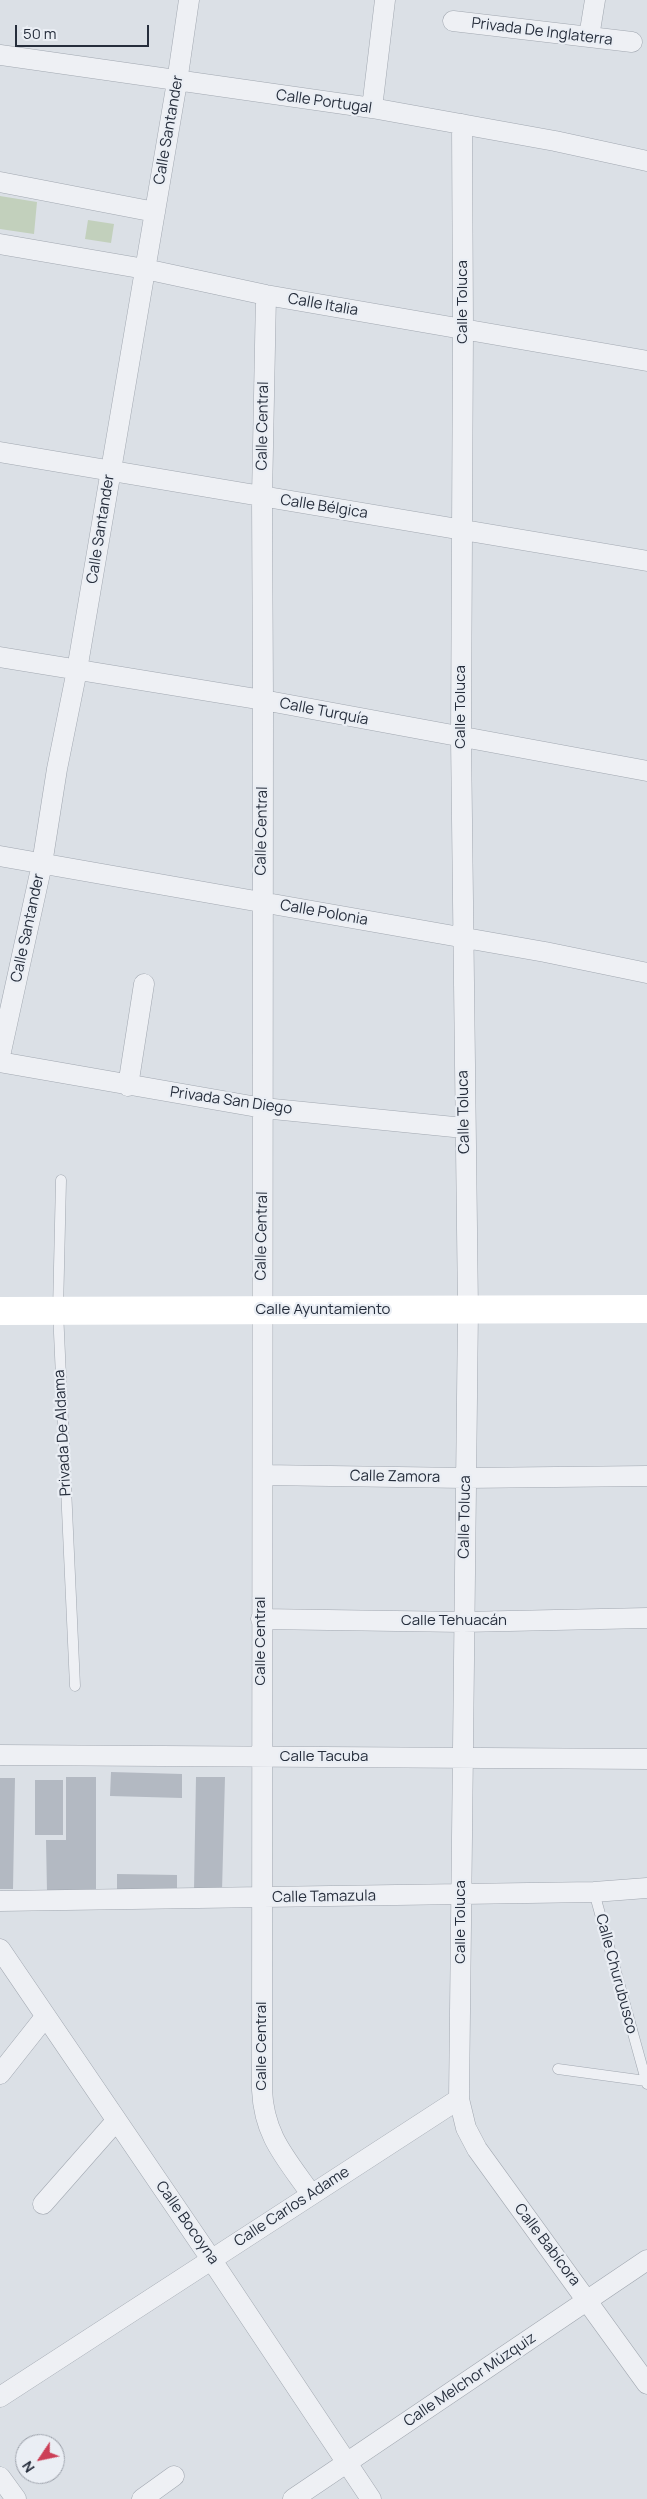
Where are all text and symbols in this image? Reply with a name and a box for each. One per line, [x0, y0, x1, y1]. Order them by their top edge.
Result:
street label: Privada De Inglaterra [470, 14, 614, 50]
scale bar [18, 15, 151, 47]
text: 50 m [23, 23, 57, 44]
street label: Calle Santander [151, 74, 187, 186]
street label: Calle Portugal [275, 86, 373, 118]
street label: Calle Toluca [454, 260, 472, 344]
street label: Calle Italia [286, 290, 360, 320]
street label: Calle Central [253, 381, 273, 471]
street label: Calle Santander [83, 473, 119, 585]
street label: Calle Bélgica [279, 491, 369, 523]
street label: Calle Toluca [452, 665, 470, 749]
street label: Calle Turquía [278, 695, 370, 729]
street label: Calle Central [252, 786, 272, 876]
street label: Calle Santander [8, 872, 48, 984]
street label: Calle Polonia [279, 896, 369, 930]
street label: Calle Toluca [454, 1070, 474, 1154]
street label: Privada San Diego [169, 1084, 293, 1118]
street label: Calle Central [252, 1191, 272, 1281]
street label: Calle Ayuntamiento [256, 1301, 390, 1319]
street label: Privada De Aldama [51, 1369, 75, 1497]
street label: Calle Zamora [350, 1467, 440, 1487]
street label: Calle Toluca [455, 1475, 475, 1559]
street label: Calle Central [252, 1597, 270, 1685]
street label: Calle Tehuacán [401, 1612, 507, 1630]
street label: Calle Tacuba [280, 1748, 368, 1766]
street label: Calle Toluca [452, 1880, 470, 1964]
street label: Calle Tamazula [272, 1887, 376, 1907]
street label: Calle Churubusco [591, 1912, 641, 2036]
street label: Calle Central [253, 2002, 271, 2090]
street label: Calle Carlos Adame [231, 2163, 353, 2251]
street label: Calle Bocoyna [152, 2178, 222, 2268]
street label: Calle Babícora [510, 2200, 584, 2290]
street label: Calle Melchor Múzquiz [401, 2329, 539, 2431]
north arrow [15, 2434, 65, 2484]
text: N [17, 2458, 39, 2477]

